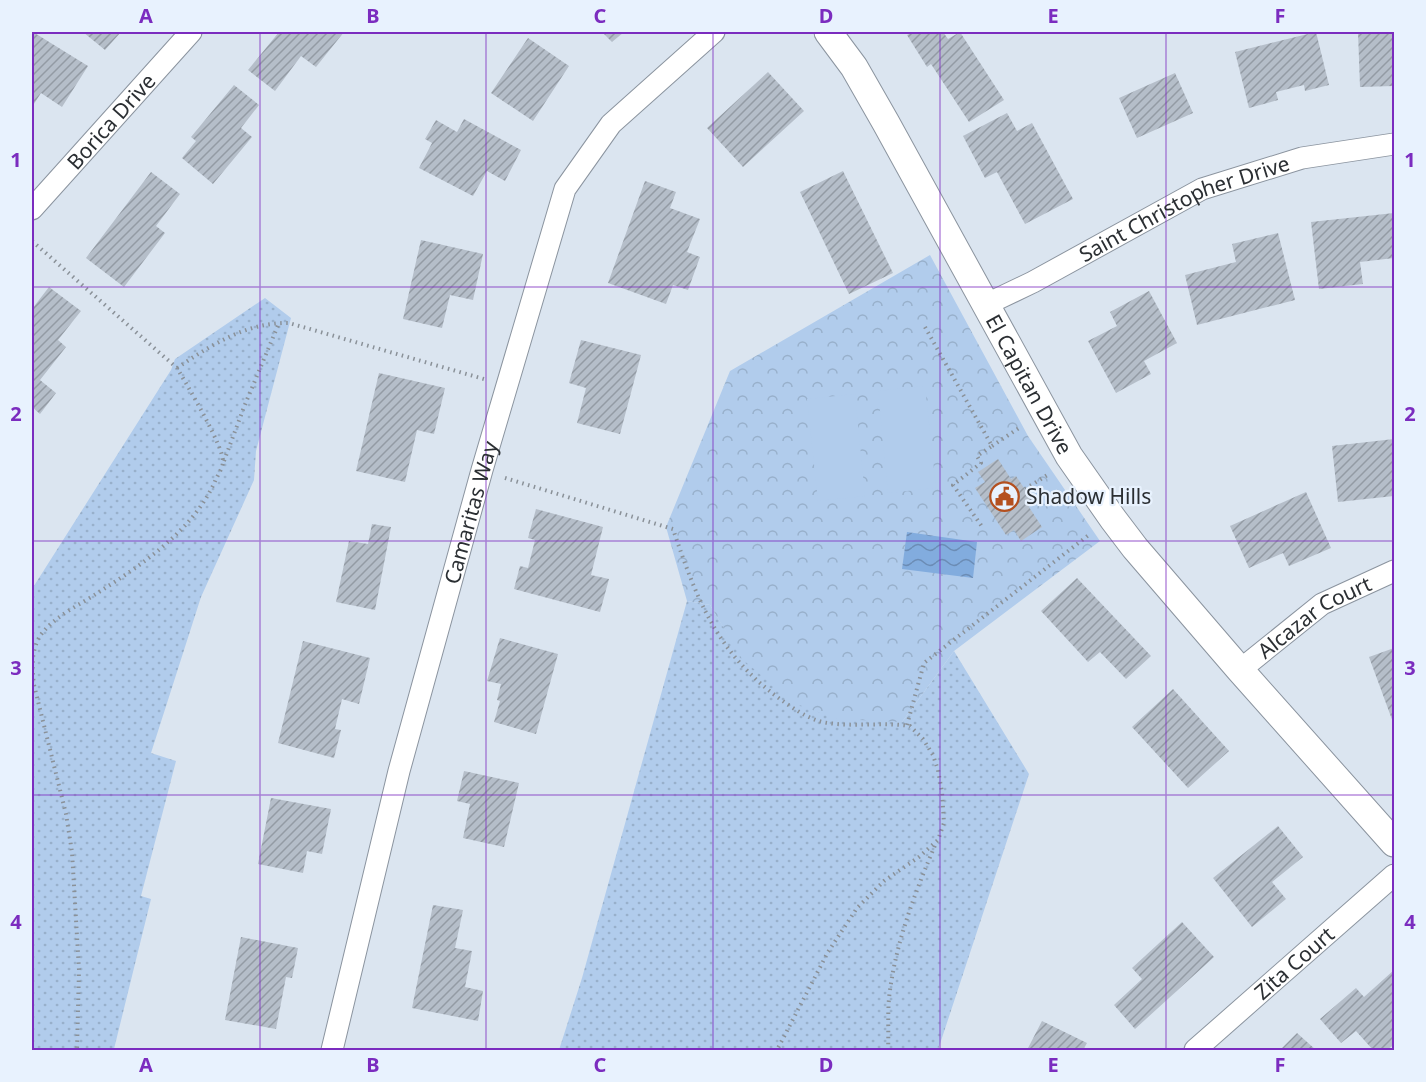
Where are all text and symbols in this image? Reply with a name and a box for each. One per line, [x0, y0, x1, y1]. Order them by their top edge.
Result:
text: A [139, 2, 153, 29]
text: B [366, 2, 380, 29]
text: C [594, 2, 607, 29]
text: D [819, 2, 833, 29]
text: E [1047, 2, 1059, 29]
text: F [1275, 2, 1285, 29]
street label: Borica Drive [60, 67, 161, 175]
text: 1 [10, 146, 22, 173]
text: 1 [1404, 146, 1416, 173]
street label: Saint Christopher Drive [1074, 149, 1293, 268]
street label: El Capitan Drive [980, 309, 1079, 459]
text: 2 [10, 400, 22, 427]
text: 2 [1404, 400, 1416, 427]
street label: Camaritas Way [437, 438, 504, 587]
public building icon: Shadow Hills [989, 480, 1021, 512]
place label: Shadow Hills [1026, 482, 1151, 510]
street label: Alcazar Court [1252, 569, 1376, 665]
text: 3 [10, 654, 22, 681]
text: 3 [1404, 654, 1416, 681]
text: 4 [10, 908, 22, 935]
text: 4 [1404, 908, 1416, 935]
street label: Zita Court [1248, 920, 1340, 1006]
text: A [139, 1051, 153, 1078]
text: B [366, 1051, 380, 1078]
text: C [594, 1051, 607, 1078]
text: D [819, 1051, 833, 1078]
text: E [1047, 1051, 1059, 1078]
text: F [1275, 1051, 1285, 1078]

